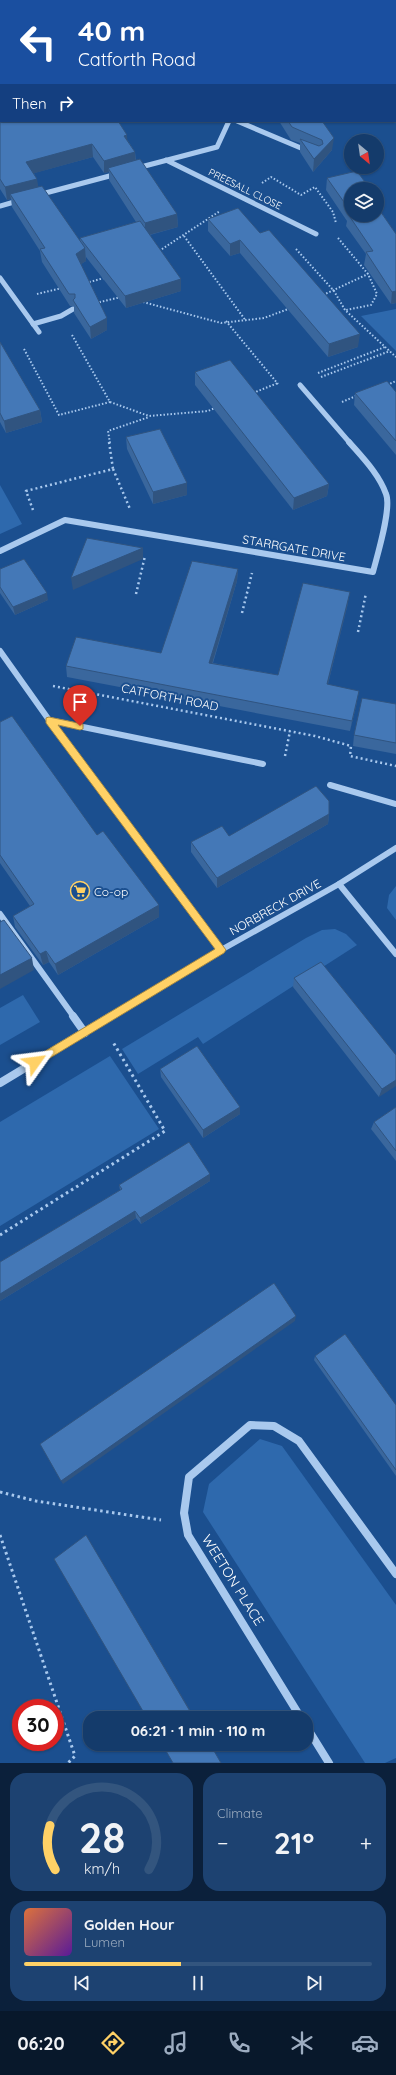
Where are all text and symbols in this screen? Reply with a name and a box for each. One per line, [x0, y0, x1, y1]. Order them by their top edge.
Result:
text: 40 m [78, 13, 145, 48]
icon: left [12, 16, 64, 68]
text: Catforth Road [78, 48, 196, 71]
icon: right [55, 92, 77, 114]
text: Then [12, 94, 47, 113]
north arrow [344, 134, 384, 174]
map controls [344, 134, 384, 222]
street label: PREESALL CLOSE [206, 166, 284, 213]
button: layers [344, 182, 384, 222]
street label: STARRGATE DRIVE [241, 532, 347, 564]
street label: CATFORTH ROAD [120, 680, 220, 714]
pin [63, 685, 97, 726]
icon: arrive [69, 691, 91, 713]
street label: NORBRECK DRIVE [227, 876, 324, 938]
supermarket icon: Co-op [69, 880, 91, 902]
place label: Co-op [94, 884, 128, 899]
position arrow [14, 1041, 56, 1083]
street label: WEETON PLACE [198, 1531, 268, 1629]
speed limit sign: 30 [12, 1699, 64, 1751]
text: 06:21 · 1 min · 110 m [131, 1721, 265, 1740]
text: Climate [217, 1805, 263, 1821]
text: 28 [78, 1811, 125, 1863]
text: 21° [274, 1824, 314, 1862]
text: − [217, 1829, 228, 1857]
text: + [360, 1829, 372, 1857]
text: km/h [83, 1860, 120, 1878]
text: Golden Hour [84, 1915, 175, 1934]
text: Lumen [84, 1934, 125, 1950]
icon: previous [71, 1972, 93, 1994]
icon: pause [187, 1972, 209, 1994]
icon: next [303, 1972, 325, 1994]
icon: directions [99, 2029, 127, 2057]
icon: music [162, 2029, 190, 2057]
icon: phone [225, 2029, 253, 2057]
icon: climate [288, 2029, 316, 2057]
icon: car [351, 2029, 379, 2057]
text: 06:20 [17, 2032, 65, 2055]

